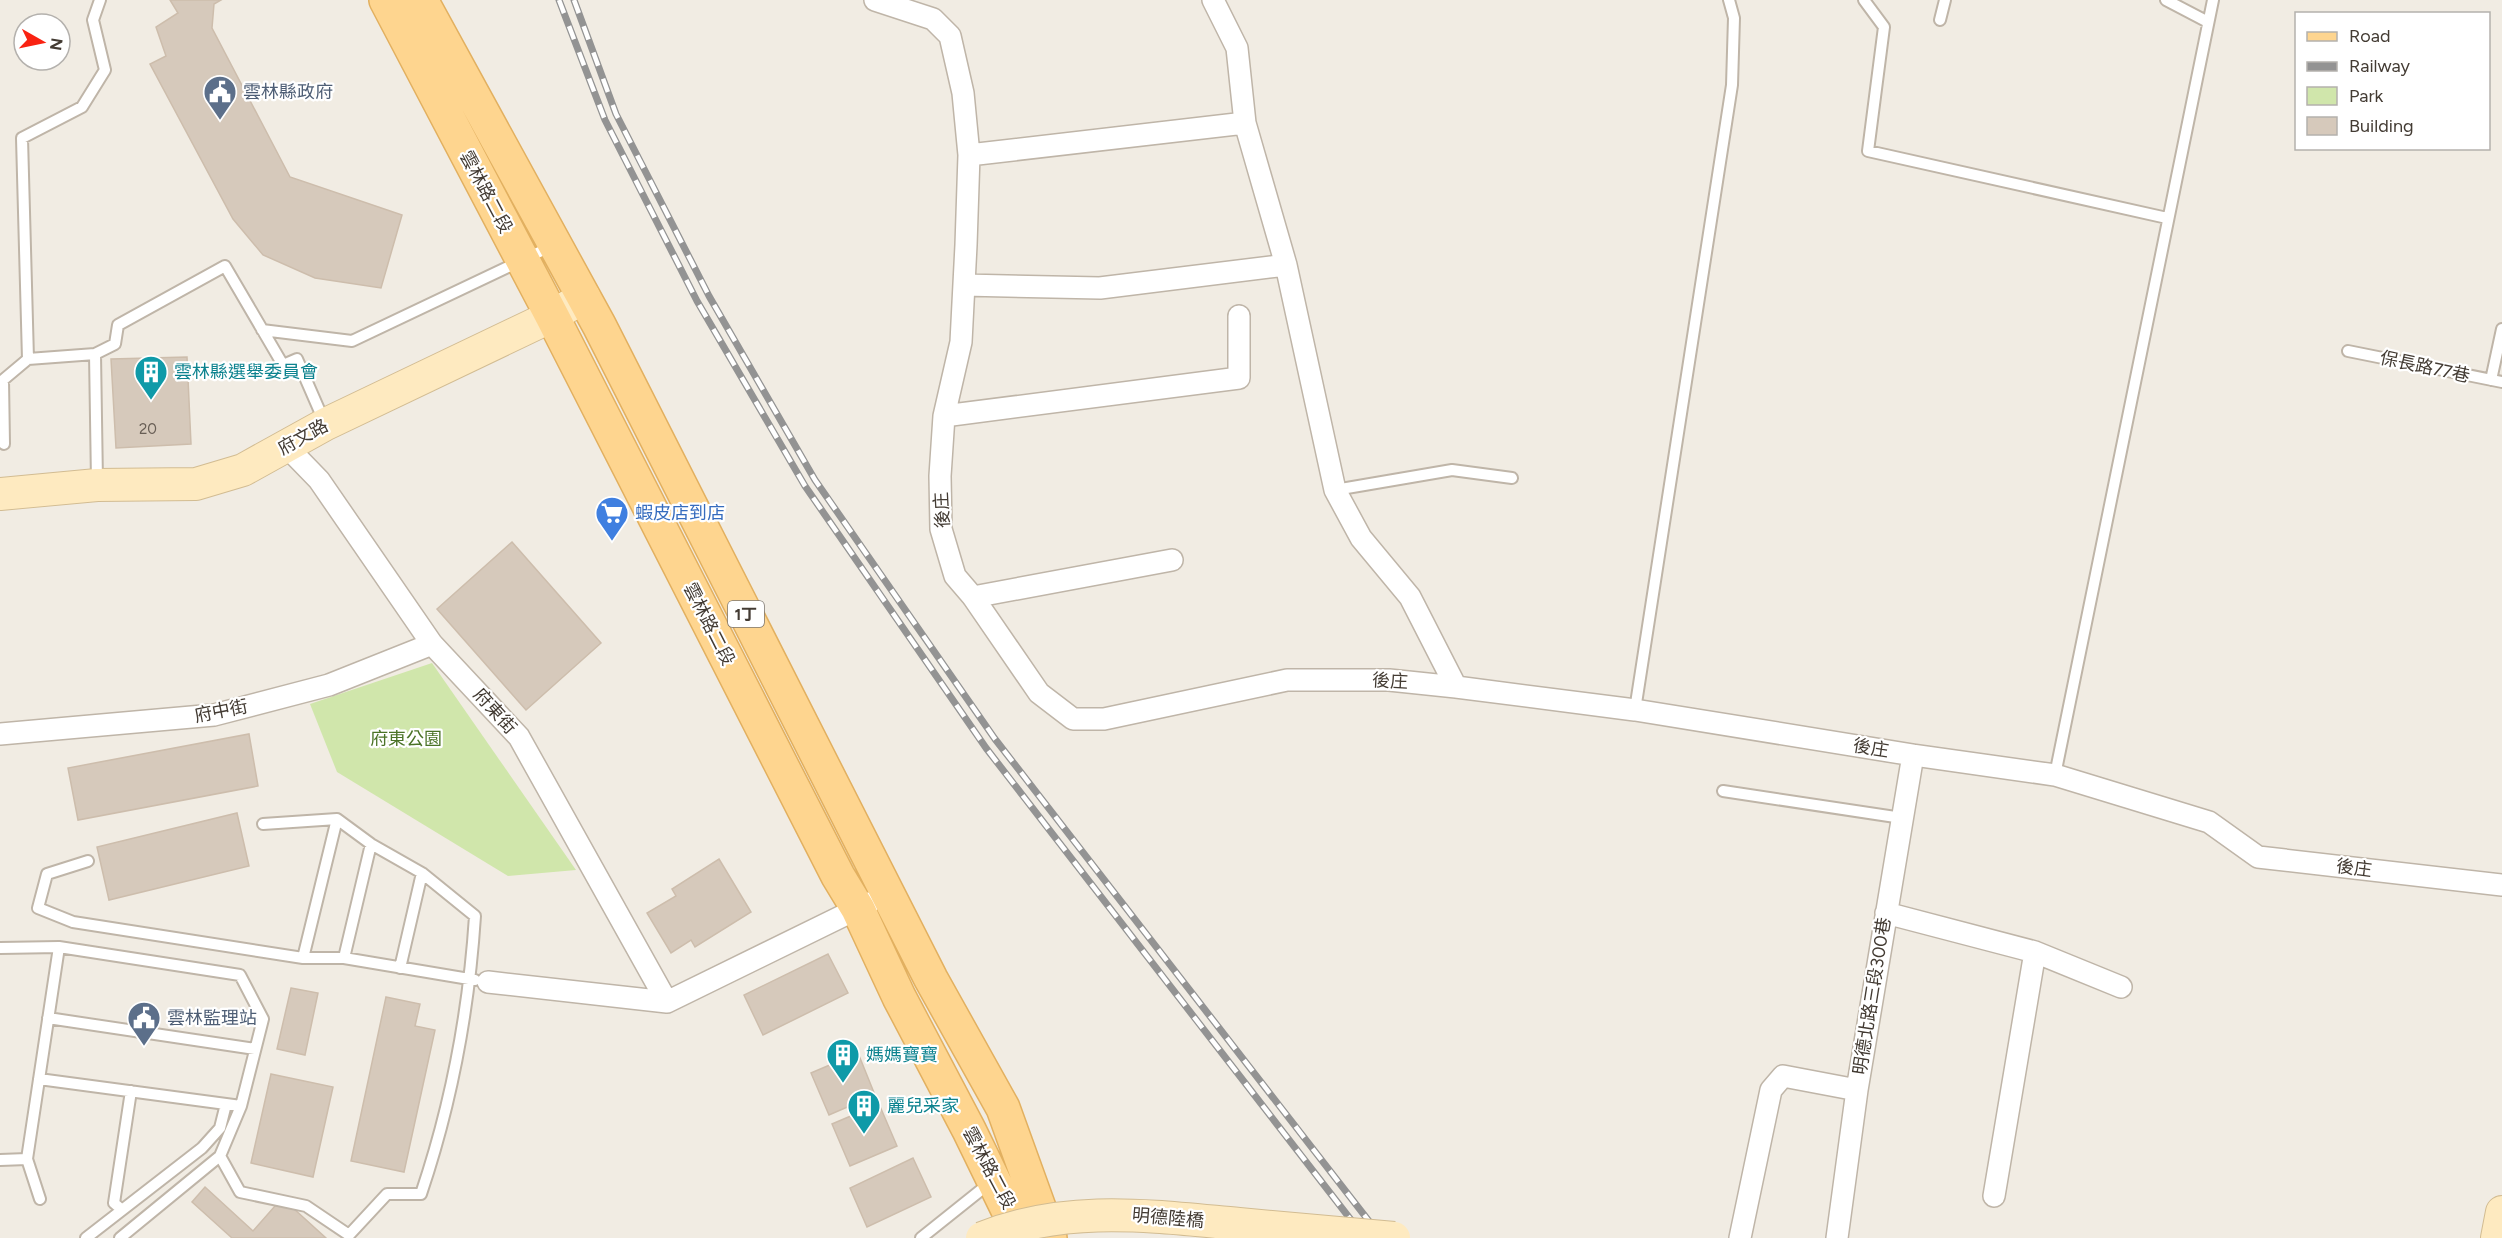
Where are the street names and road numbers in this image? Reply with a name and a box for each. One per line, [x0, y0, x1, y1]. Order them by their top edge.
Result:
street label: 雲林路二段 [455, 147, 517, 237]
street label: 保長路77巷 [2378, 347, 2472, 387]
street label: 府文路 [274, 414, 332, 460]
street label: 後庄 [930, 491, 954, 529]
street label: 雲林路二段 [679, 579, 739, 669]
road number: 1丁 [728, 601, 764, 627]
street label: 後庄 [1371, 669, 1409, 693]
street label: 府東街 [469, 684, 521, 738]
street label: 府中街 [192, 695, 250, 727]
street label: 後庄 [1852, 734, 1890, 762]
street label: 後庄 [2335, 855, 2373, 881]
street label: 明德北路三段300巷 [1849, 916, 1895, 1076]
street label: 雲林路二段 [958, 1123, 1020, 1213]
street label: 明德陸橋 [1131, 1204, 1205, 1232]

